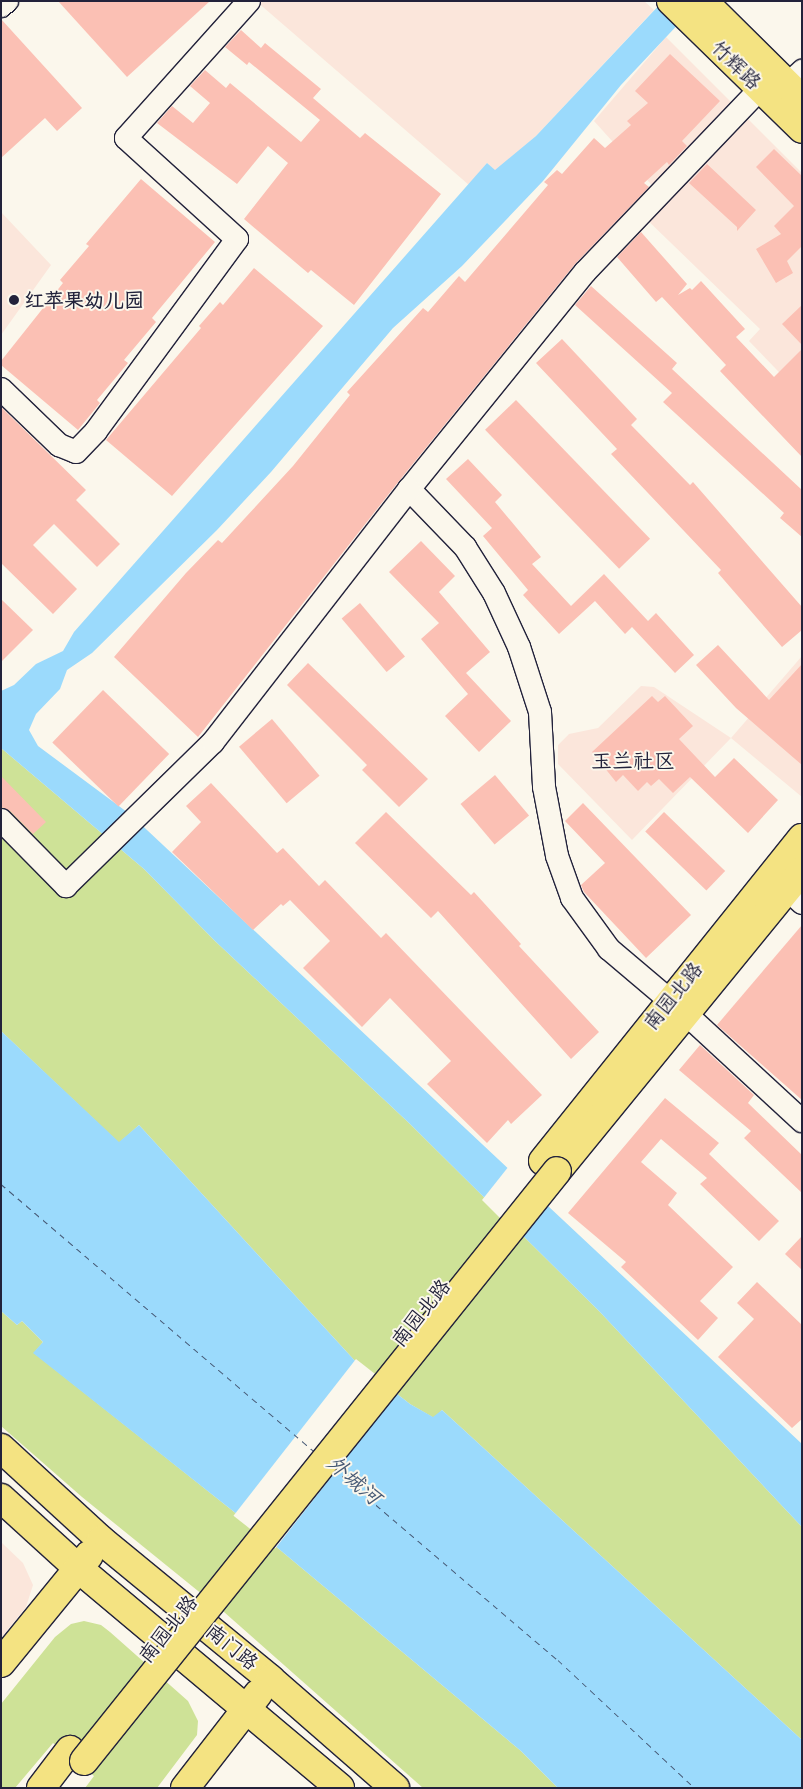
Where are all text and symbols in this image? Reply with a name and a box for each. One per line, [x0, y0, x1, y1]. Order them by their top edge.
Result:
street label: 竹辉路 [706, 36, 766, 94]
place label: 红苹果幼儿园 [24, 288, 144, 312]
marker: 红苹果幼儿园 [8, 294, 20, 306]
district label: 玉兰社区 [591, 748, 675, 774]
street label: 南园北路 [639, 957, 707, 1035]
street label: 南园北路 [387, 1274, 455, 1352]
water label: 外城河 [322, 1450, 386, 1510]
street label: 南园北路 [134, 1590, 202, 1668]
street label: 南门路 [201, 1619, 263, 1675]

